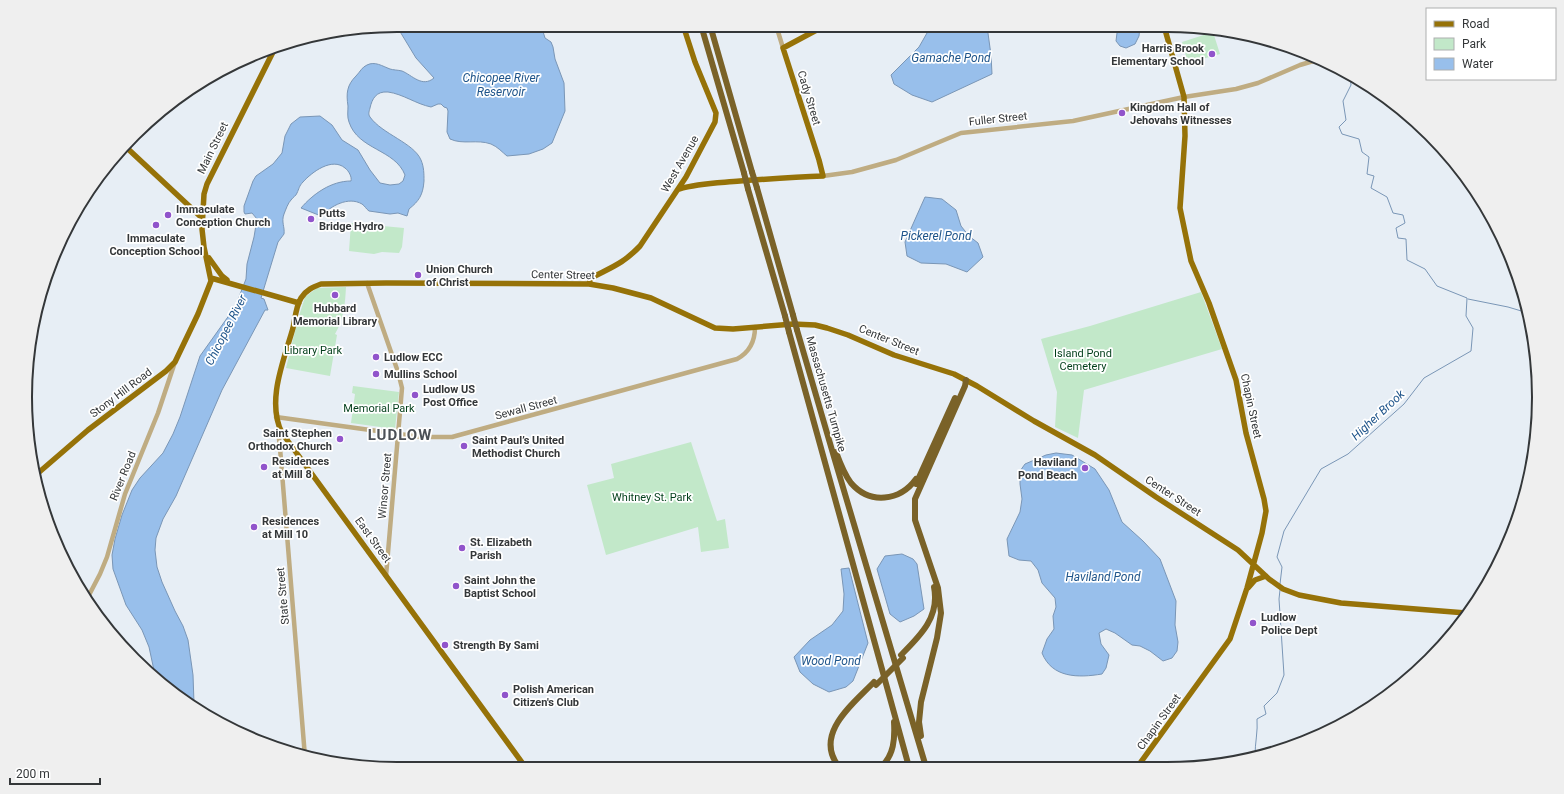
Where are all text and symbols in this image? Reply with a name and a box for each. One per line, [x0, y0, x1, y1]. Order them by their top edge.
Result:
legend [1426, 8, 1556, 80]
text: Road [1462, 17, 1490, 31]
text: Park [1462, 37, 1487, 51]
place label: Harris Brook Elementary School [1111, 42, 1204, 68]
marker: Harris Brook Elementary School [1207, 49, 1217, 59]
water label: Gamache Pond [911, 51, 991, 65]
text: Water [1462, 57, 1493, 71]
street label: Cady Street [795, 69, 824, 127]
water label: Chicopee River Reservoir [462, 71, 541, 99]
place label: Kingdom Hall of Jehovahs Witnesses [1130, 101, 1232, 127]
marker: Kingdom Hall of Jehovahs Witnesses [1117, 108, 1127, 118]
street label: Fuller Street [968, 109, 1028, 129]
street label: Main Street [195, 120, 231, 176]
street label: West Avenue [659, 133, 702, 195]
place label: Immaculate Conception Church [176, 203, 271, 229]
place label: Putts Bridge Hydro [319, 207, 384, 233]
marker: Immaculate Conception Church [163, 210, 173, 220]
marker: Putts Bridge Hydro [306, 214, 316, 224]
marker: Immaculate Conception School [151, 220, 161, 230]
water label: Pickerel Pond [901, 229, 972, 243]
place label: Immaculate Conception School [109, 232, 203, 258]
place label: Union Church of Christ [426, 263, 493, 289]
street label: Center Street [531, 268, 595, 282]
marker: Union Church of Christ [413, 270, 423, 280]
marker: Hubbard Memorial Library [330, 290, 340, 300]
water label: Chicopee River [202, 292, 250, 368]
place label: Hubbard Memorial Library [293, 302, 378, 328]
street label: Center Street [857, 322, 921, 358]
street label: Massachusetts Turnpike [803, 335, 849, 454]
park label: Library Park [284, 344, 343, 357]
park label: Island Pond Cemetery [1054, 347, 1112, 373]
place label: Ludlow ECC [384, 351, 443, 364]
marker: Ludlow ECC [371, 352, 381, 362]
street label: Stony Hill Road [87, 365, 155, 421]
place label: Mullins School [384, 368, 457, 381]
marker: Mullins School [371, 369, 381, 379]
street label: Chapin Street [1238, 372, 1264, 440]
place label: Ludlow US Post Office [423, 383, 478, 409]
water label: Higher Brook [1349, 386, 1408, 443]
marker: Ludlow US Post Office [410, 390, 420, 400]
street label: Sewall Street [494, 393, 559, 423]
park label: Memorial Park [343, 402, 415, 415]
district label: LUDLOW [368, 426, 432, 444]
place label: Saint Stephen Orthodox Church [248, 427, 332, 453]
marker: Saint Stephen Orthodox Church [335, 434, 345, 444]
place label: Saint Paul’s United Methodist Church [472, 434, 564, 460]
marker: Saint Paul’s United Methodist Church [459, 441, 469, 451]
street label: River Road [107, 449, 139, 503]
street label: Winsor Street [376, 452, 394, 519]
place label: Residences at Mill 8 [272, 455, 330, 481]
place label: Haviland Pond Beach [1018, 456, 1077, 482]
marker: Residences at Mill 8 [259, 462, 269, 472]
marker: Haviland Pond Beach [1080, 463, 1090, 473]
street label: Center Street [1143, 473, 1204, 519]
park label: Whitney St. Park [612, 491, 692, 504]
place label: Residences at Mill 10 [262, 515, 320, 541]
street label: East Street [352, 515, 394, 566]
marker: Residences at Mill 10 [249, 522, 259, 532]
place label: St. Elizabeth Parish [470, 536, 532, 562]
marker: St. Elizabeth Parish [457, 543, 467, 553]
street label: State Street [274, 566, 292, 625]
water label: Haviland Pond [1065, 570, 1141, 584]
place label: Saint John the Baptist School [464, 574, 536, 600]
marker: Saint John the Baptist School [451, 581, 461, 591]
place label: Ludlow Police Dept [1261, 611, 1318, 637]
marker: Ludlow Police Dept [1248, 618, 1258, 628]
place label: Strength By Sami [453, 639, 539, 652]
marker: Strength By Sami [440, 640, 450, 650]
water label: Wood Pond [801, 654, 861, 668]
place label: Polish American Citizen's Club [513, 683, 594, 709]
marker: Polish American Citizen's Club [500, 690, 510, 700]
street label: Chapin Street [1134, 691, 1184, 752]
scale bar [10, 760, 100, 786]
text: 200 m [16, 767, 50, 781]

